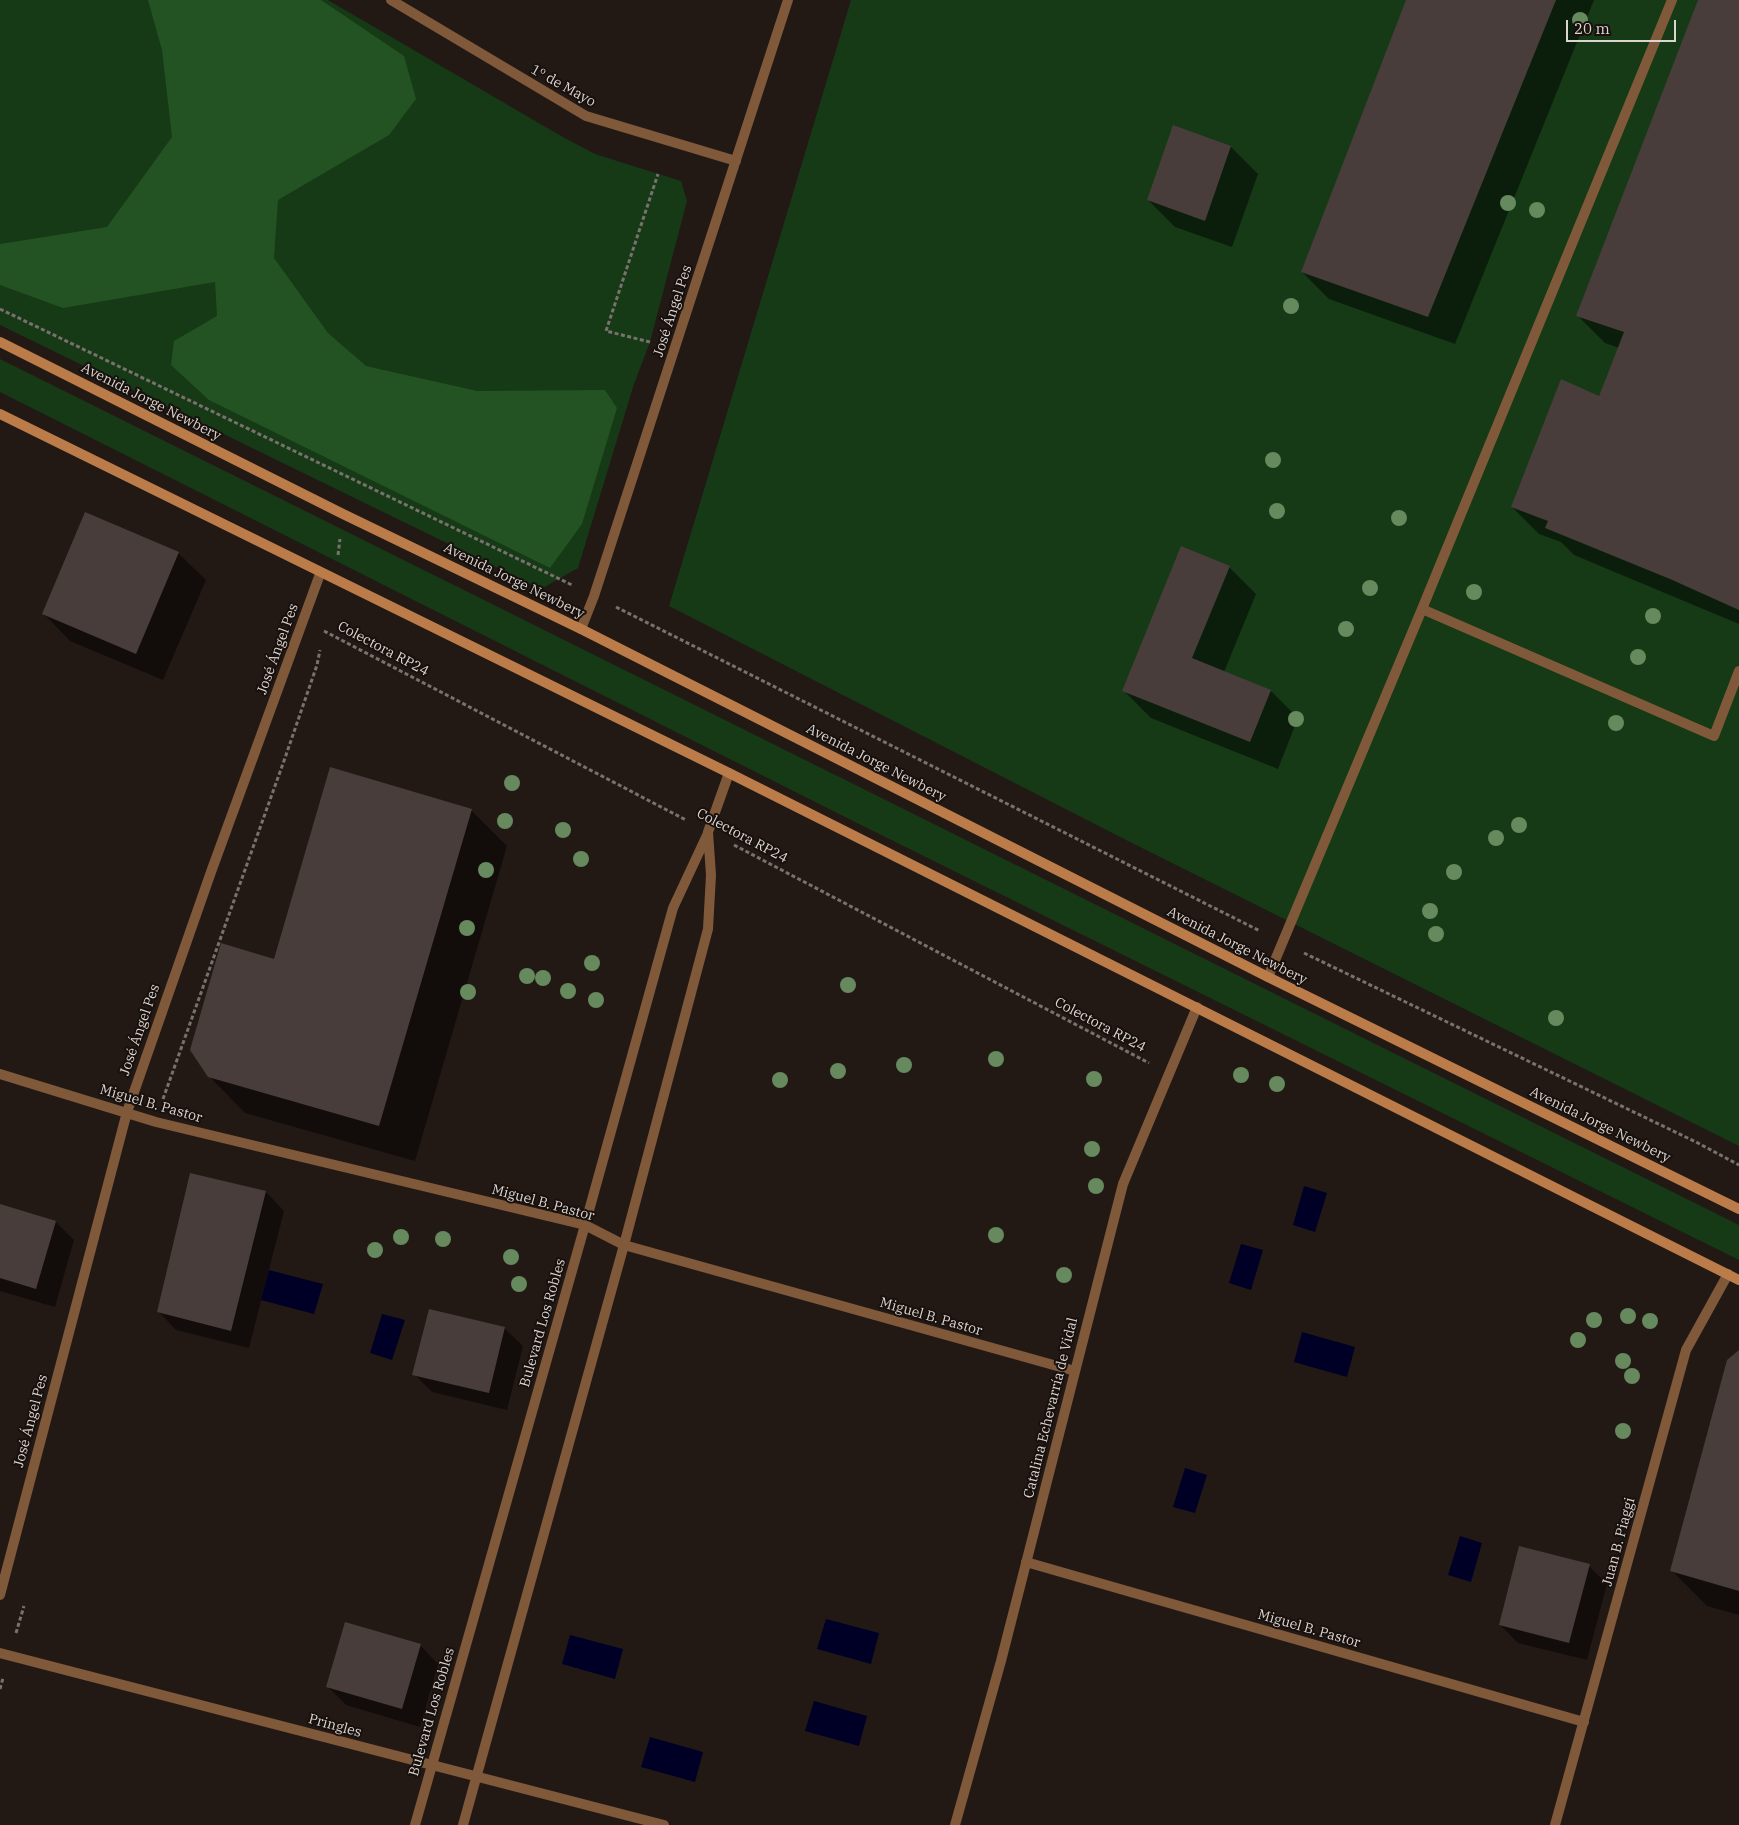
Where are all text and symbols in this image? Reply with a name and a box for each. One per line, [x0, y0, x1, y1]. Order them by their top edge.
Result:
scale bar [1569, 10, 1679, 42]
text: 20 m [1574, 19, 1610, 38]
street label: 1º de Mayo [528, 61, 598, 111]
street label: José Ángel Pes [650, 263, 696, 359]
street label: Avenida Jorge Newbery [78, 359, 224, 445]
street label: Avenida Jorge Newbery [441, 540, 587, 622]
street label: José Ángel Pes [254, 601, 302, 697]
street label: Colectora RP24 [335, 618, 431, 680]
street label: Avenida Jorge Newbery [803, 720, 949, 806]
street label: Colectora RP24 [694, 805, 790, 867]
street label: Avenida Jorge Newbery [1164, 903, 1310, 989]
street label: José Ángel Pes [116, 982, 164, 1078]
street label: Colectora RP24 [1052, 994, 1148, 1056]
street label: Miguel B. Pastor [98, 1081, 204, 1127]
street label: Avenida Jorge Newbery [1527, 1084, 1673, 1166]
street label: Miguel B. Pastor [490, 1181, 596, 1225]
street label: Bulevard Los Robles [517, 1257, 569, 1389]
street label: Miguel B. Pastor [878, 1294, 984, 1340]
street label: Catalina Echevarría de Vidal [1020, 1316, 1082, 1500]
street label: José Ángel Pes [11, 1373, 51, 1469]
street label: Juan B. Piaggi [1599, 1496, 1639, 1588]
street label: Miguel B. Pastor [1256, 1606, 1362, 1652]
street label: Bulevard Los Robles [406, 1646, 458, 1778]
street label: Pringles [307, 1711, 363, 1741]

